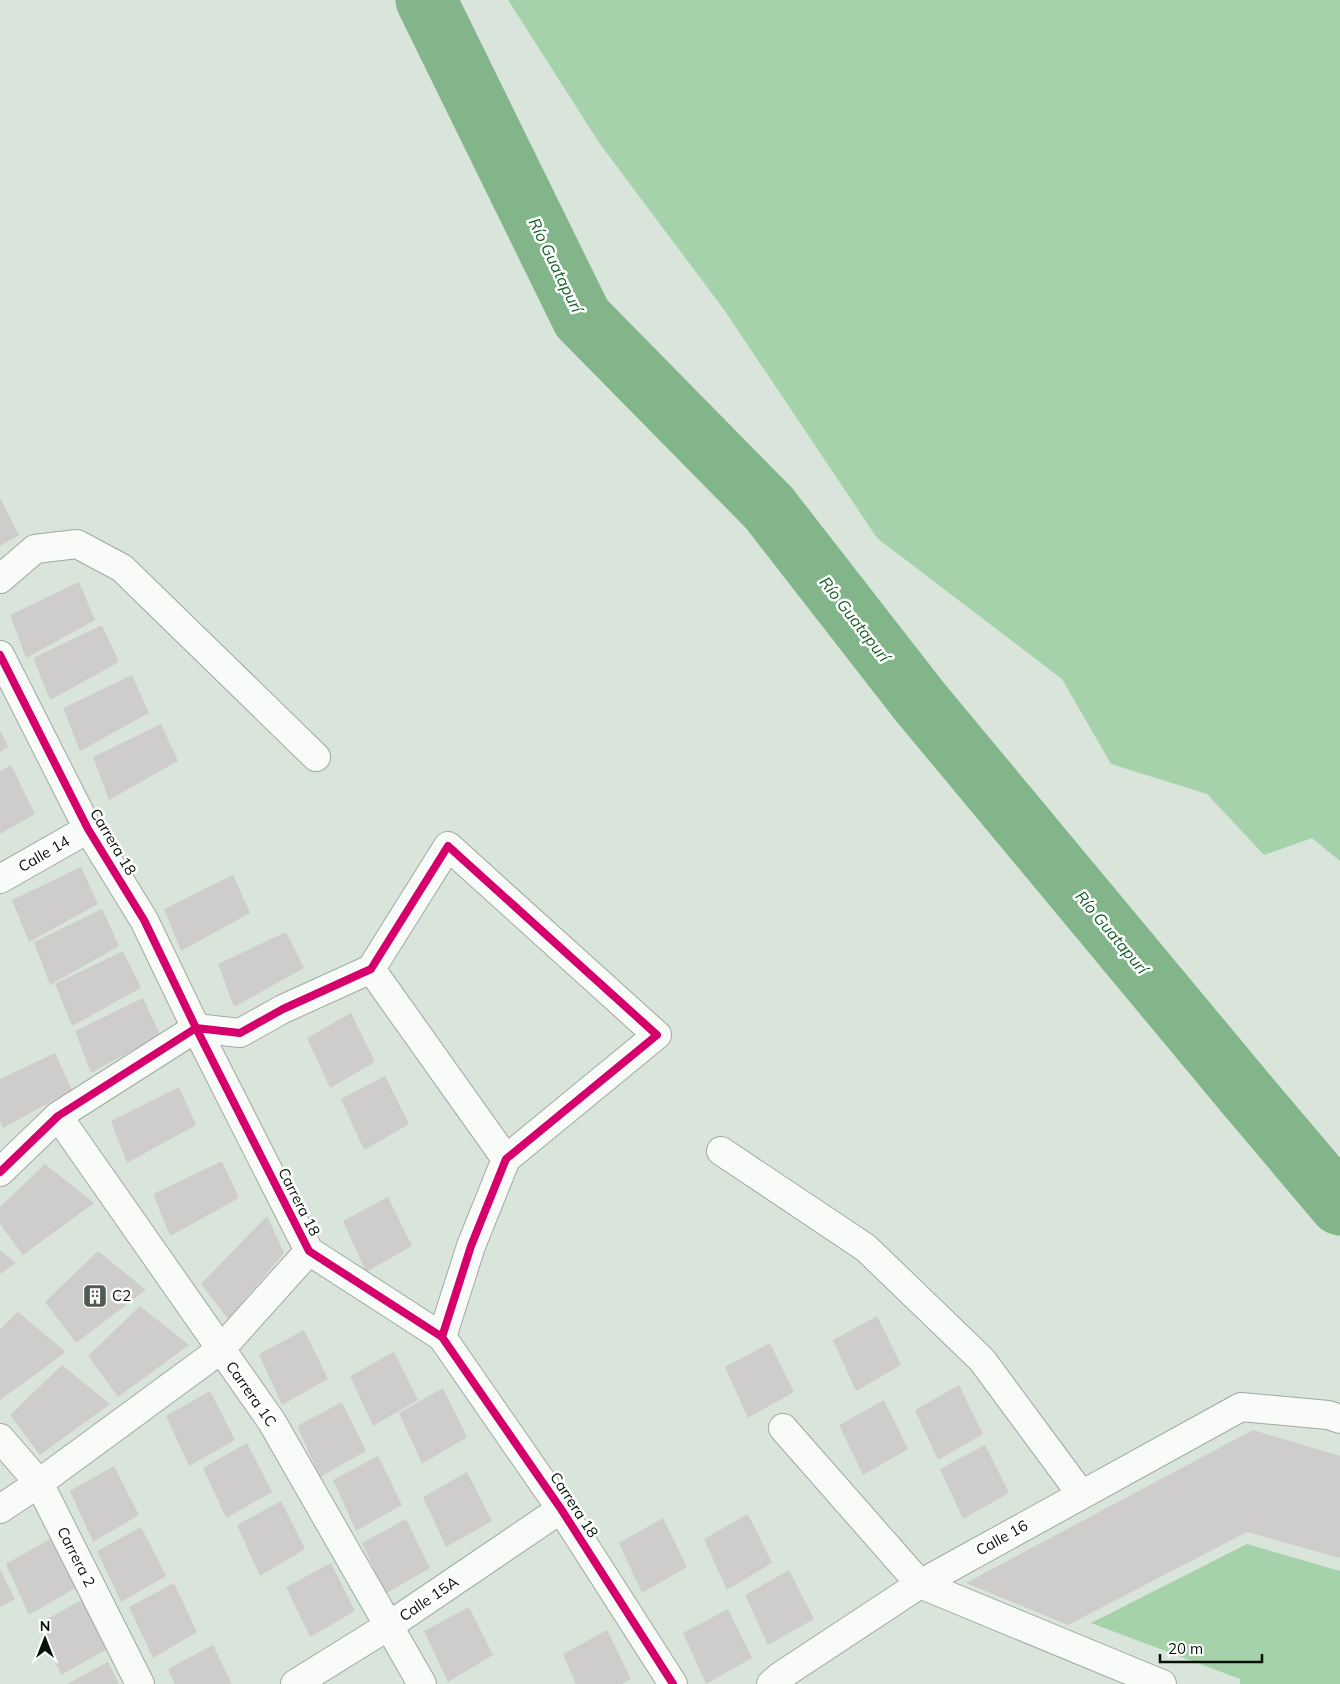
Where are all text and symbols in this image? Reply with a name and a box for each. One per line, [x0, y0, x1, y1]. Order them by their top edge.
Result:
water label: Río Guatapurí [525, 215, 588, 317]
water label: Río Guatapurí [816, 573, 896, 667]
street label: Carrera 18 [86, 805, 141, 878]
street label: Calle 14 [15, 831, 73, 876]
water label: Río Guatapurí [1071, 886, 1154, 979]
street label: Carrera 18 [274, 1164, 325, 1239]
building icon: C2 [82, 1283, 108, 1309]
place label: C2 [112, 1286, 131, 1305]
street label: Carrera 1C [222, 1357, 281, 1430]
street label: Carrera 18 [546, 1468, 603, 1541]
street label: Calle 16 [973, 1516, 1031, 1560]
street label: Carrera 2 [53, 1523, 100, 1590]
street label: Calle 15A [396, 1572, 462, 1625]
north arrow [20, 1614, 70, 1664]
text: N [40, 1617, 50, 1635]
scale bar [1160, 1632, 1262, 1664]
text: 20 m [1168, 1639, 1203, 1658]

